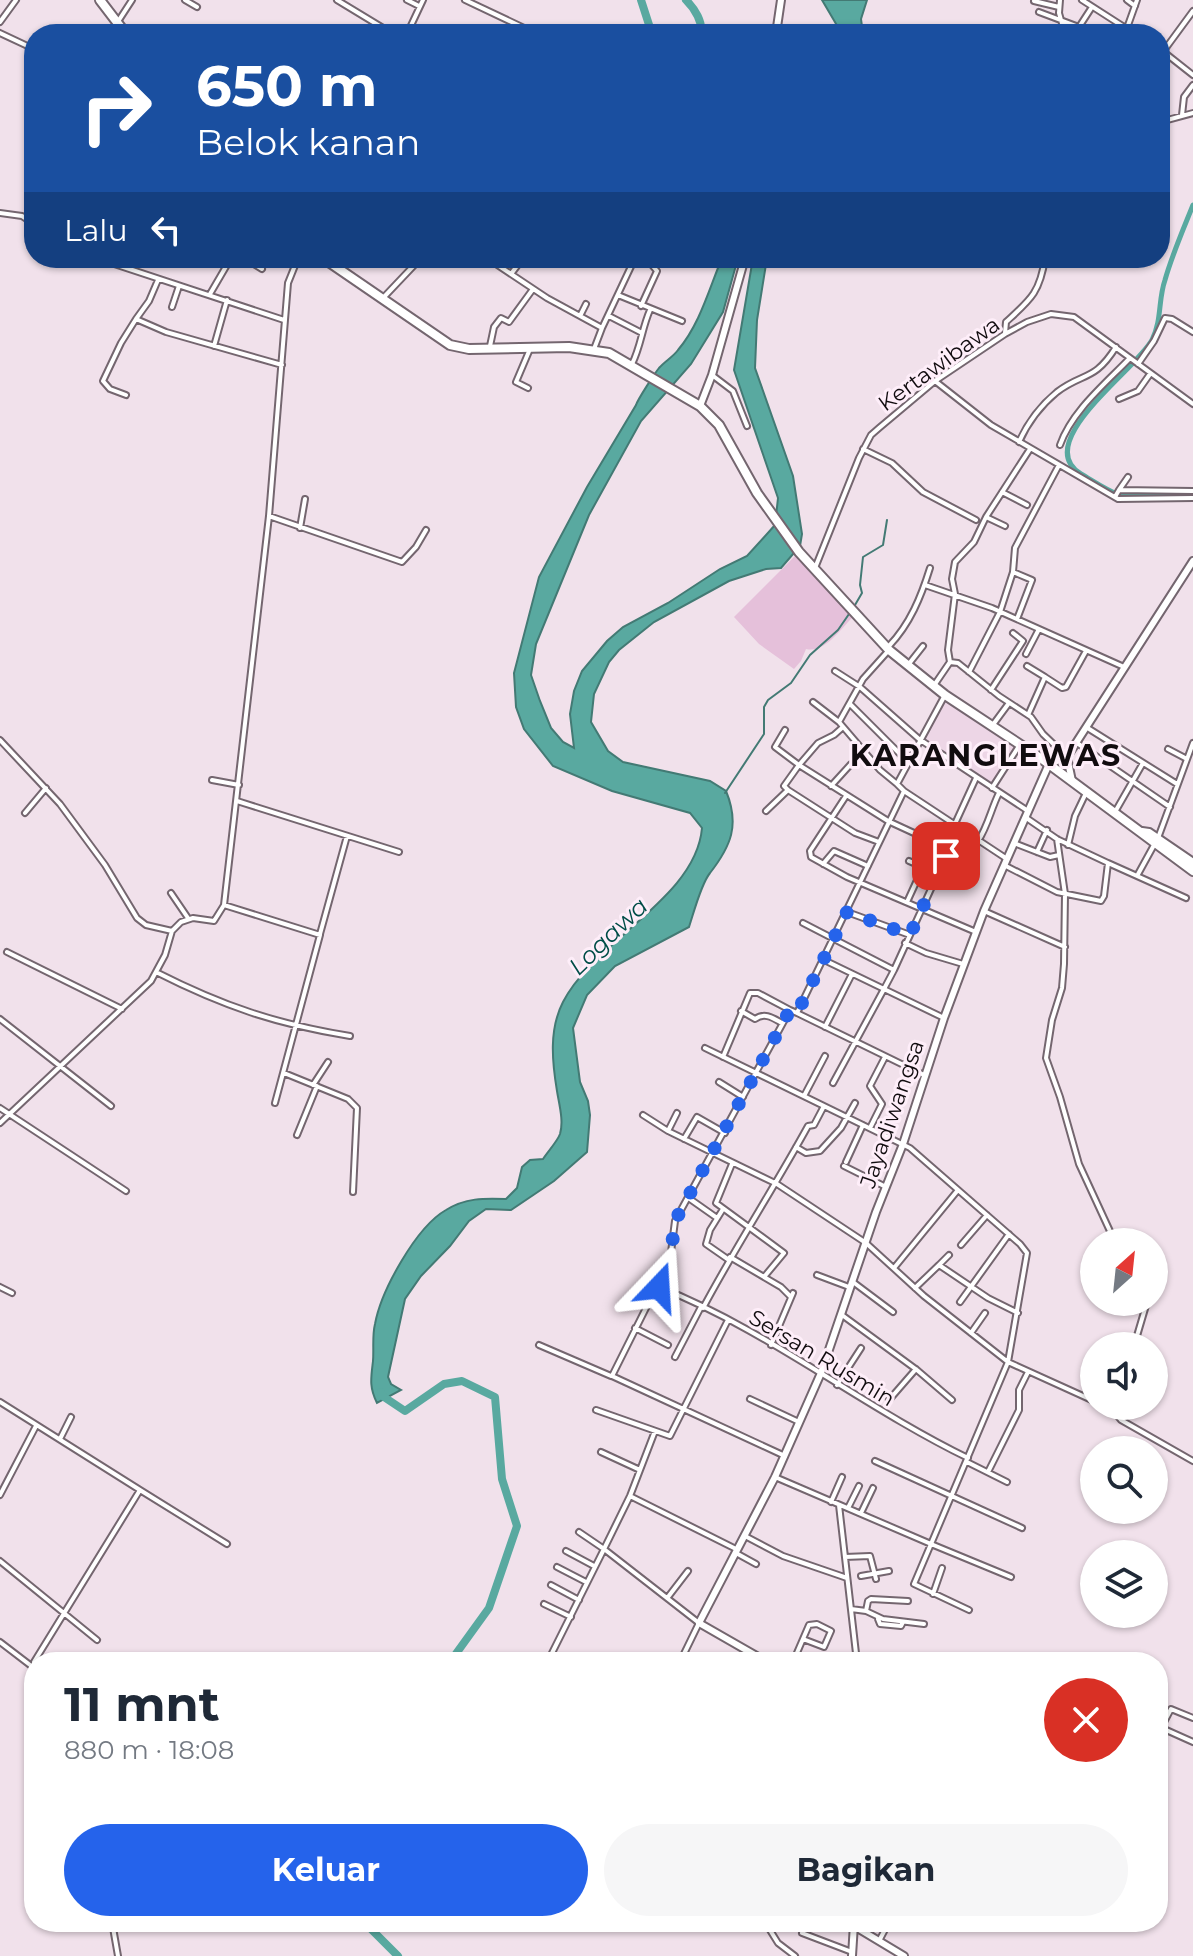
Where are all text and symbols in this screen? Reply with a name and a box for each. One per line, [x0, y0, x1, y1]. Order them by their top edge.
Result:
text: 650 m [196, 52, 378, 120]
icon: right [64, 56, 168, 160]
text: Belok kanan [196, 120, 420, 164]
icon: left [144, 208, 188, 252]
text: Lalu [64, 212, 128, 249]
street label: Kertawibawa [873, 311, 1005, 417]
district label: KARANGLEWAS [850, 737, 1122, 774]
pin [912, 822, 980, 890]
icon: arrive [924, 834, 968, 878]
water label: Logawa [562, 891, 654, 981]
street label: Jayadiwangsa [854, 1037, 930, 1192]
north arrow [1080, 1228, 1168, 1316]
map controls [1080, 1228, 1168, 1628]
position arrow [617, 1245, 701, 1329]
street label: Sersan Rusmin [744, 1304, 900, 1412]
button: sound [1080, 1332, 1168, 1420]
button: search [1080, 1436, 1168, 1524]
button: layers [1080, 1540, 1168, 1628]
text: 11 mnt [64, 1675, 220, 1733]
button: close [1044, 1678, 1128, 1762]
text: 880 m · 18:08 [64, 1734, 234, 1766]
button: Keluar [64, 1824, 588, 1916]
button: Bagikan [604, 1824, 1128, 1916]

